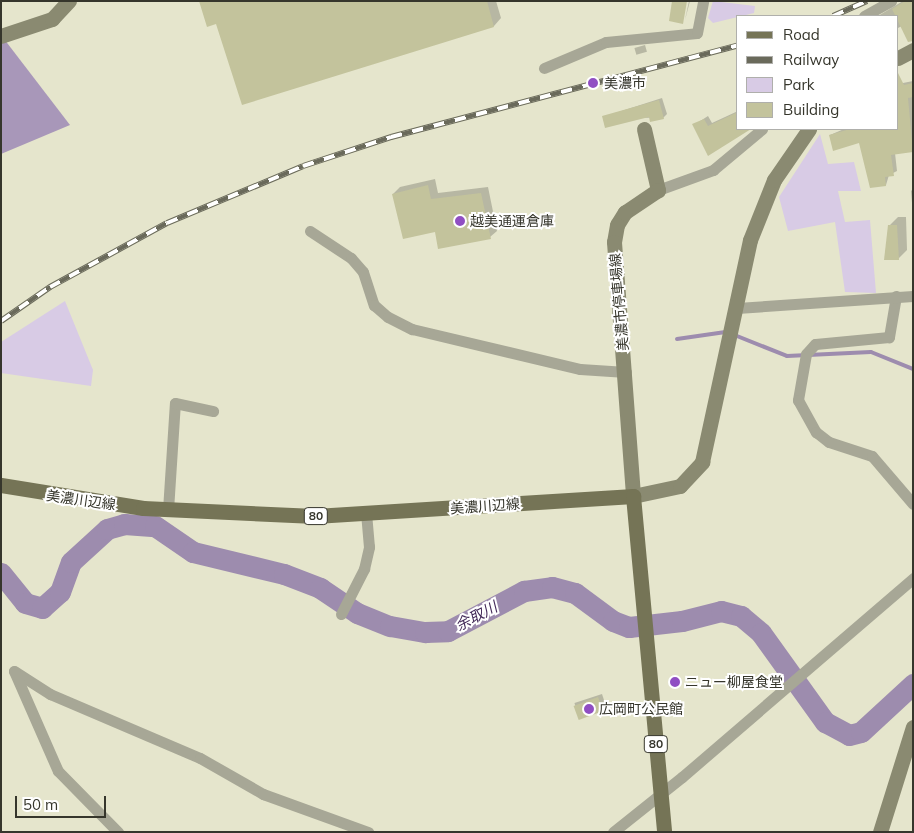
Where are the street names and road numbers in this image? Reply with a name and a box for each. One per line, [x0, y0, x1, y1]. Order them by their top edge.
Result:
street label: 美濃市停車場線 [606, 252, 632, 352]
street label: 美濃川辺線 [45, 487, 117, 513]
street label: 美濃川辺線 [449, 495, 521, 517]
road number: 80 [304, 506, 328, 526]
road number: 80 [644, 734, 668, 754]

